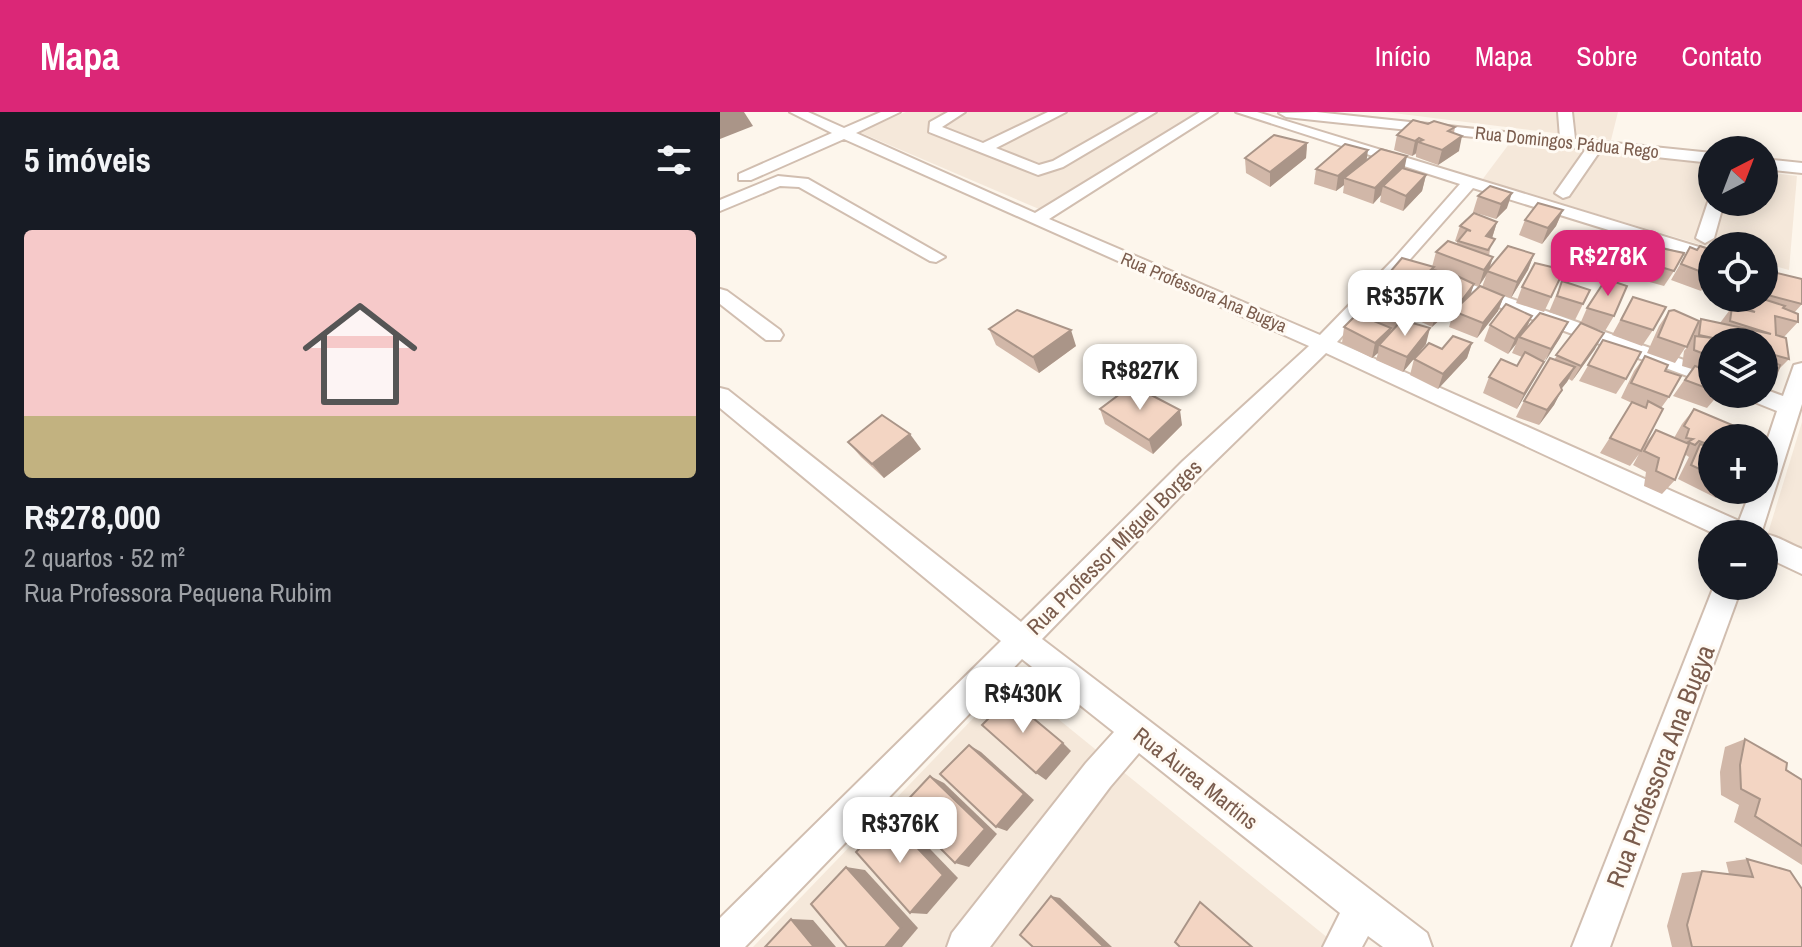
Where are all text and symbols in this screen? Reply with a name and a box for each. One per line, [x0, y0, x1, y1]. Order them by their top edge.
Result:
text: Mapa [40, 31, 120, 82]
text: Início [1375, 37, 1431, 75]
text: Mapa [1475, 37, 1532, 75]
text: Sobre [1576, 37, 1638, 75]
text: Contato [1682, 37, 1762, 75]
street label: Rua Domingos Pádua Rego [1474, 120, 1660, 164]
north arrow [1698, 136, 1778, 216]
map controls [1698, 136, 1778, 600]
text: 5 imóveis [24, 137, 151, 183]
icon: filters [652, 138, 696, 182]
pin: R$278K [1543, 230, 1673, 298]
button: locate [1698, 232, 1778, 312]
text: R$278K [1569, 238, 1647, 273]
street label: Rua Professora Ana Bugya [1117, 246, 1291, 338]
pin: R$357K [1340, 270, 1470, 338]
text: R$357K [1366, 278, 1444, 313]
icon: home [288, 282, 432, 426]
button: layers [1698, 328, 1778, 408]
pin: R$827K [1075, 344, 1205, 412]
text: R$827K [1101, 352, 1179, 387]
button: + [1698, 424, 1778, 504]
street label: Rua Professor Miguel Borges [1020, 453, 1208, 641]
text: R$278,000 [24, 494, 160, 540]
button: − [1698, 520, 1778, 600]
text: 2 quartos · 52 m² [24, 540, 185, 575]
text: Rua Professora Pequena Rubim [24, 575, 332, 610]
street label: Rua Professora Ana Bugya [1598, 640, 1722, 892]
pin: R$430K [958, 667, 1088, 735]
text: R$430K [984, 675, 1062, 710]
street label: Rua Àurea Martins [1127, 720, 1265, 836]
pin: R$376K [835, 797, 965, 865]
text: R$376K [861, 805, 939, 840]

